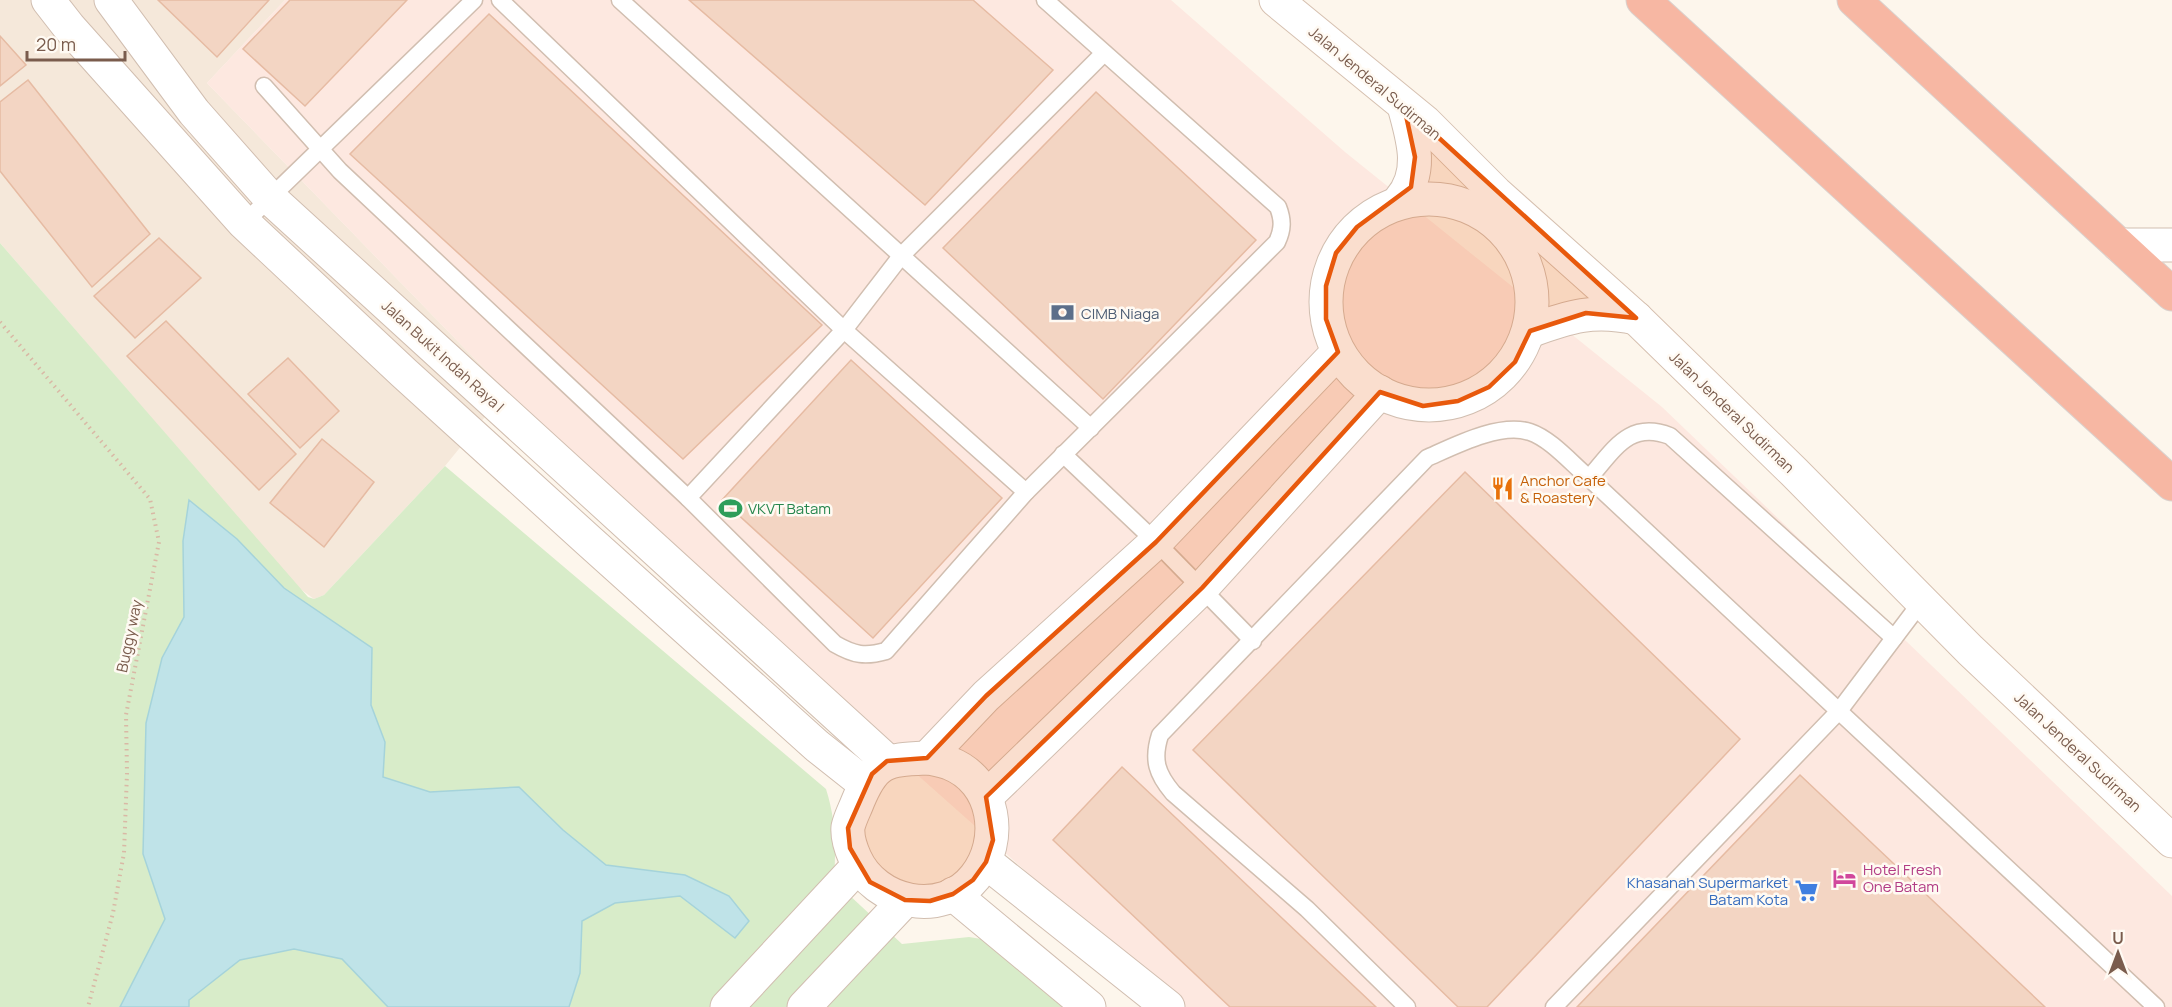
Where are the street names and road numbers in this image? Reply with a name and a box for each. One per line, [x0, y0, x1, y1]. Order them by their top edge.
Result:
street label: Jalan Jenderal Sudirman [1304, 21, 1446, 145]
street label: Jalan Bukit Indah Raya I [377, 295, 509, 417]
street label: Jalan Jenderal Sudirman [1665, 346, 1799, 478]
street label: Buggy way [111, 598, 147, 674]
street label: Jalan Jenderal Sudirman [2010, 687, 2146, 817]

